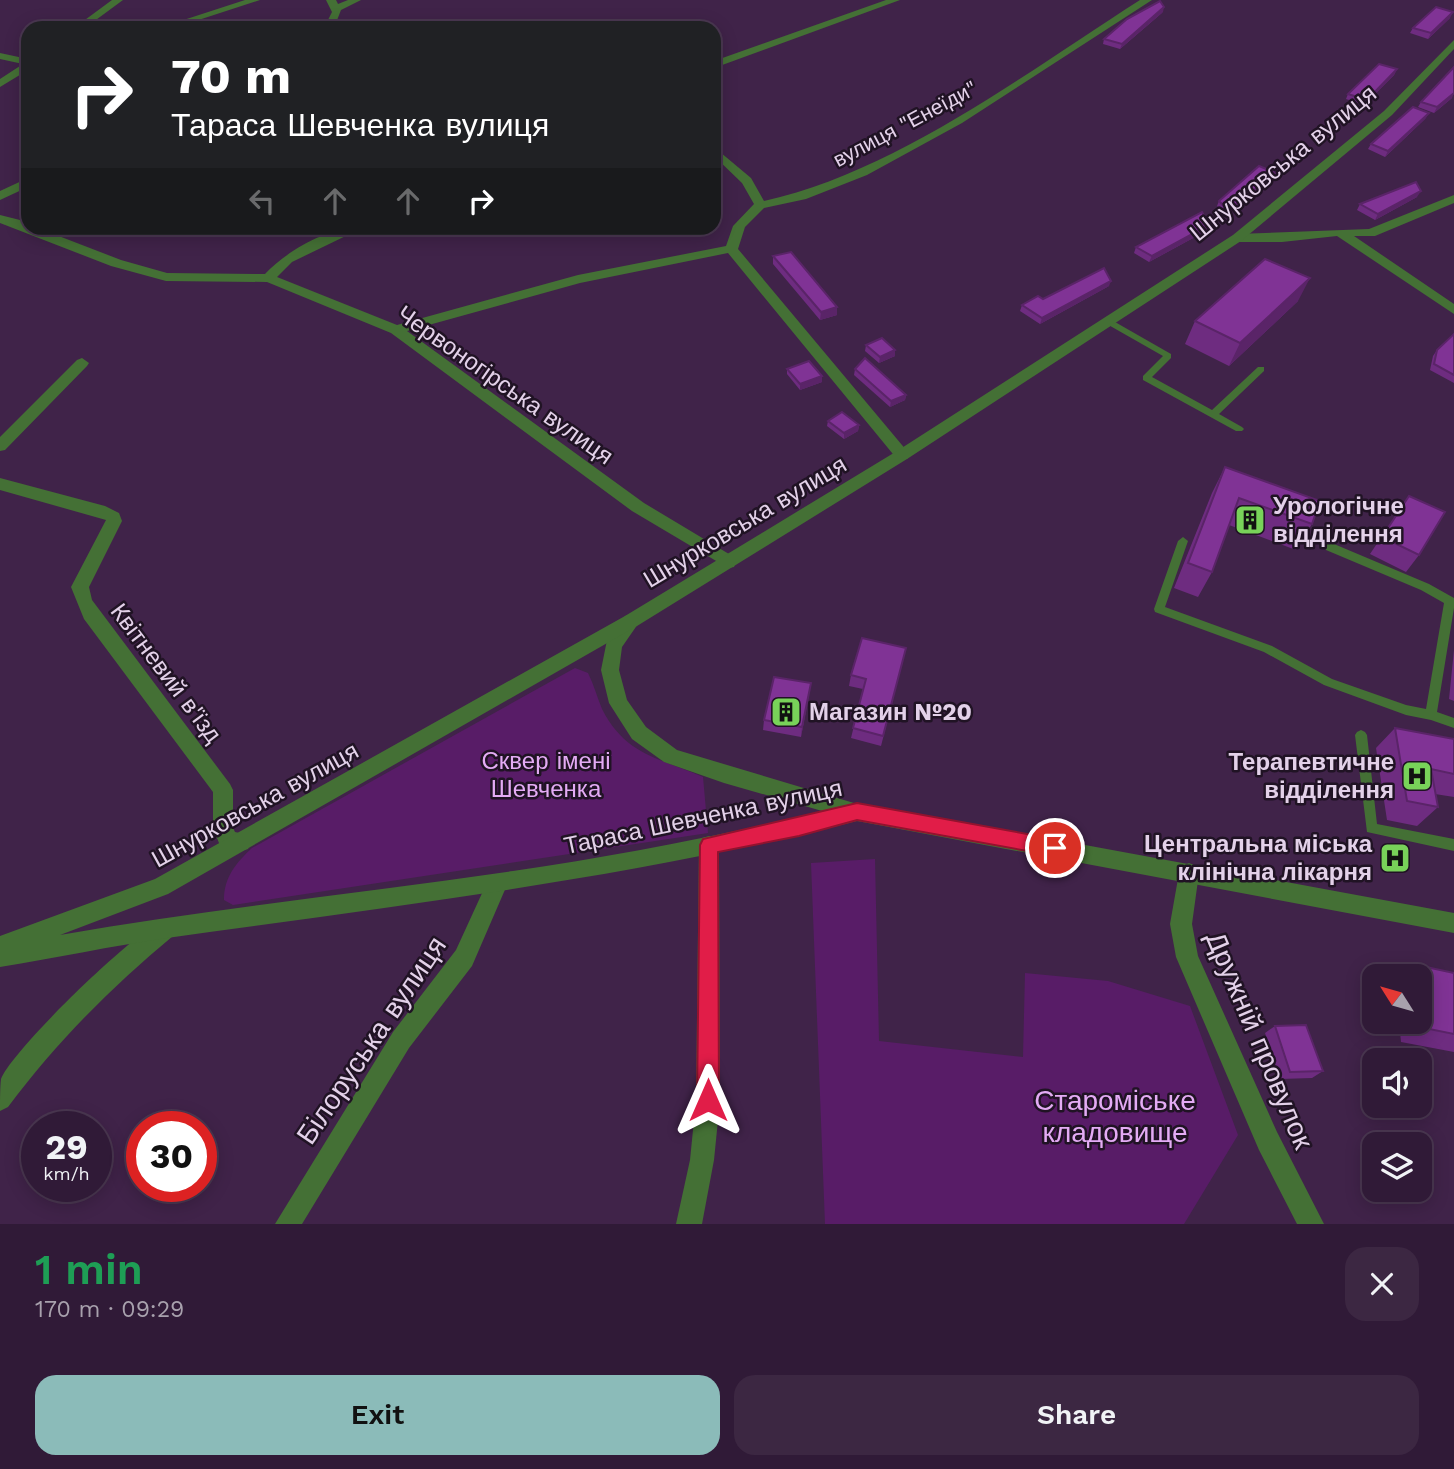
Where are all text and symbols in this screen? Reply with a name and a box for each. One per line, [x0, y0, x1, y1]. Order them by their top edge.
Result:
text: 70 m [171, 47, 291, 105]
icon: right [56, 49, 147, 140]
street label: вулиця "Енеїди" [829, 75, 981, 172]
street label: Шнурковська вулиця [1184, 79, 1382, 247]
text: Тараса Шевченка вулиця [171, 106, 549, 144]
icon: left [243, 182, 281, 220]
icon: ahead [316, 182, 354, 220]
icon: ahead [389, 182, 427, 220]
icon: right [462, 182, 500, 220]
street label: Червоногірська вулиця [392, 300, 618, 470]
street label: Шнурковська вулиця [638, 450, 852, 594]
place label: Урологічне відділення [1273, 492, 1404, 548]
building icon: Урологічне відділення [1233, 503, 1267, 537]
street label: Квітневий в'їзд [105, 598, 227, 748]
building icon: Магазин №20 [769, 695, 803, 729]
place label: Магазин №20 [809, 698, 972, 726]
street label: Шнурковська вулиця [147, 737, 363, 873]
park label: Сквер імені Шевченка [482, 747, 610, 803]
place label: Терапевтичне відділення [1229, 748, 1394, 804]
hospital icon: Терапевтичне відділення [1400, 759, 1434, 793]
street label: Тараса Шевченка вулиця [561, 774, 845, 860]
pin [1025, 818, 1085, 878]
icon: arrive [1036, 829, 1074, 867]
place label: Центральна міська клінічна лікарня [1144, 830, 1373, 886]
hospital icon: Центральна міська клінічна лікарня [1378, 841, 1412, 875]
street label: Дружній провулок [1199, 927, 1320, 1154]
street label: Білоруська вулиця [290, 930, 453, 1150]
north arrow [1362, 964, 1432, 1034]
map controls [1362, 964, 1432, 1202]
button: sound [1362, 1048, 1432, 1118]
position arrow [671, 1063, 745, 1137]
park label: Староміське кладовище [1034, 1084, 1196, 1149]
speed limit sign: 30 [126, 1111, 217, 1202]
text: 29 [45, 1126, 88, 1168]
button: layers [1362, 1132, 1432, 1202]
text: km/h [43, 1163, 90, 1184]
text: 1 min [35, 1245, 143, 1294]
button: close [1345, 1247, 1419, 1321]
text: 170 m · 09:29 [35, 1296, 184, 1323]
button: Exit [35, 1375, 720, 1455]
button: Share [734, 1375, 1419, 1455]

